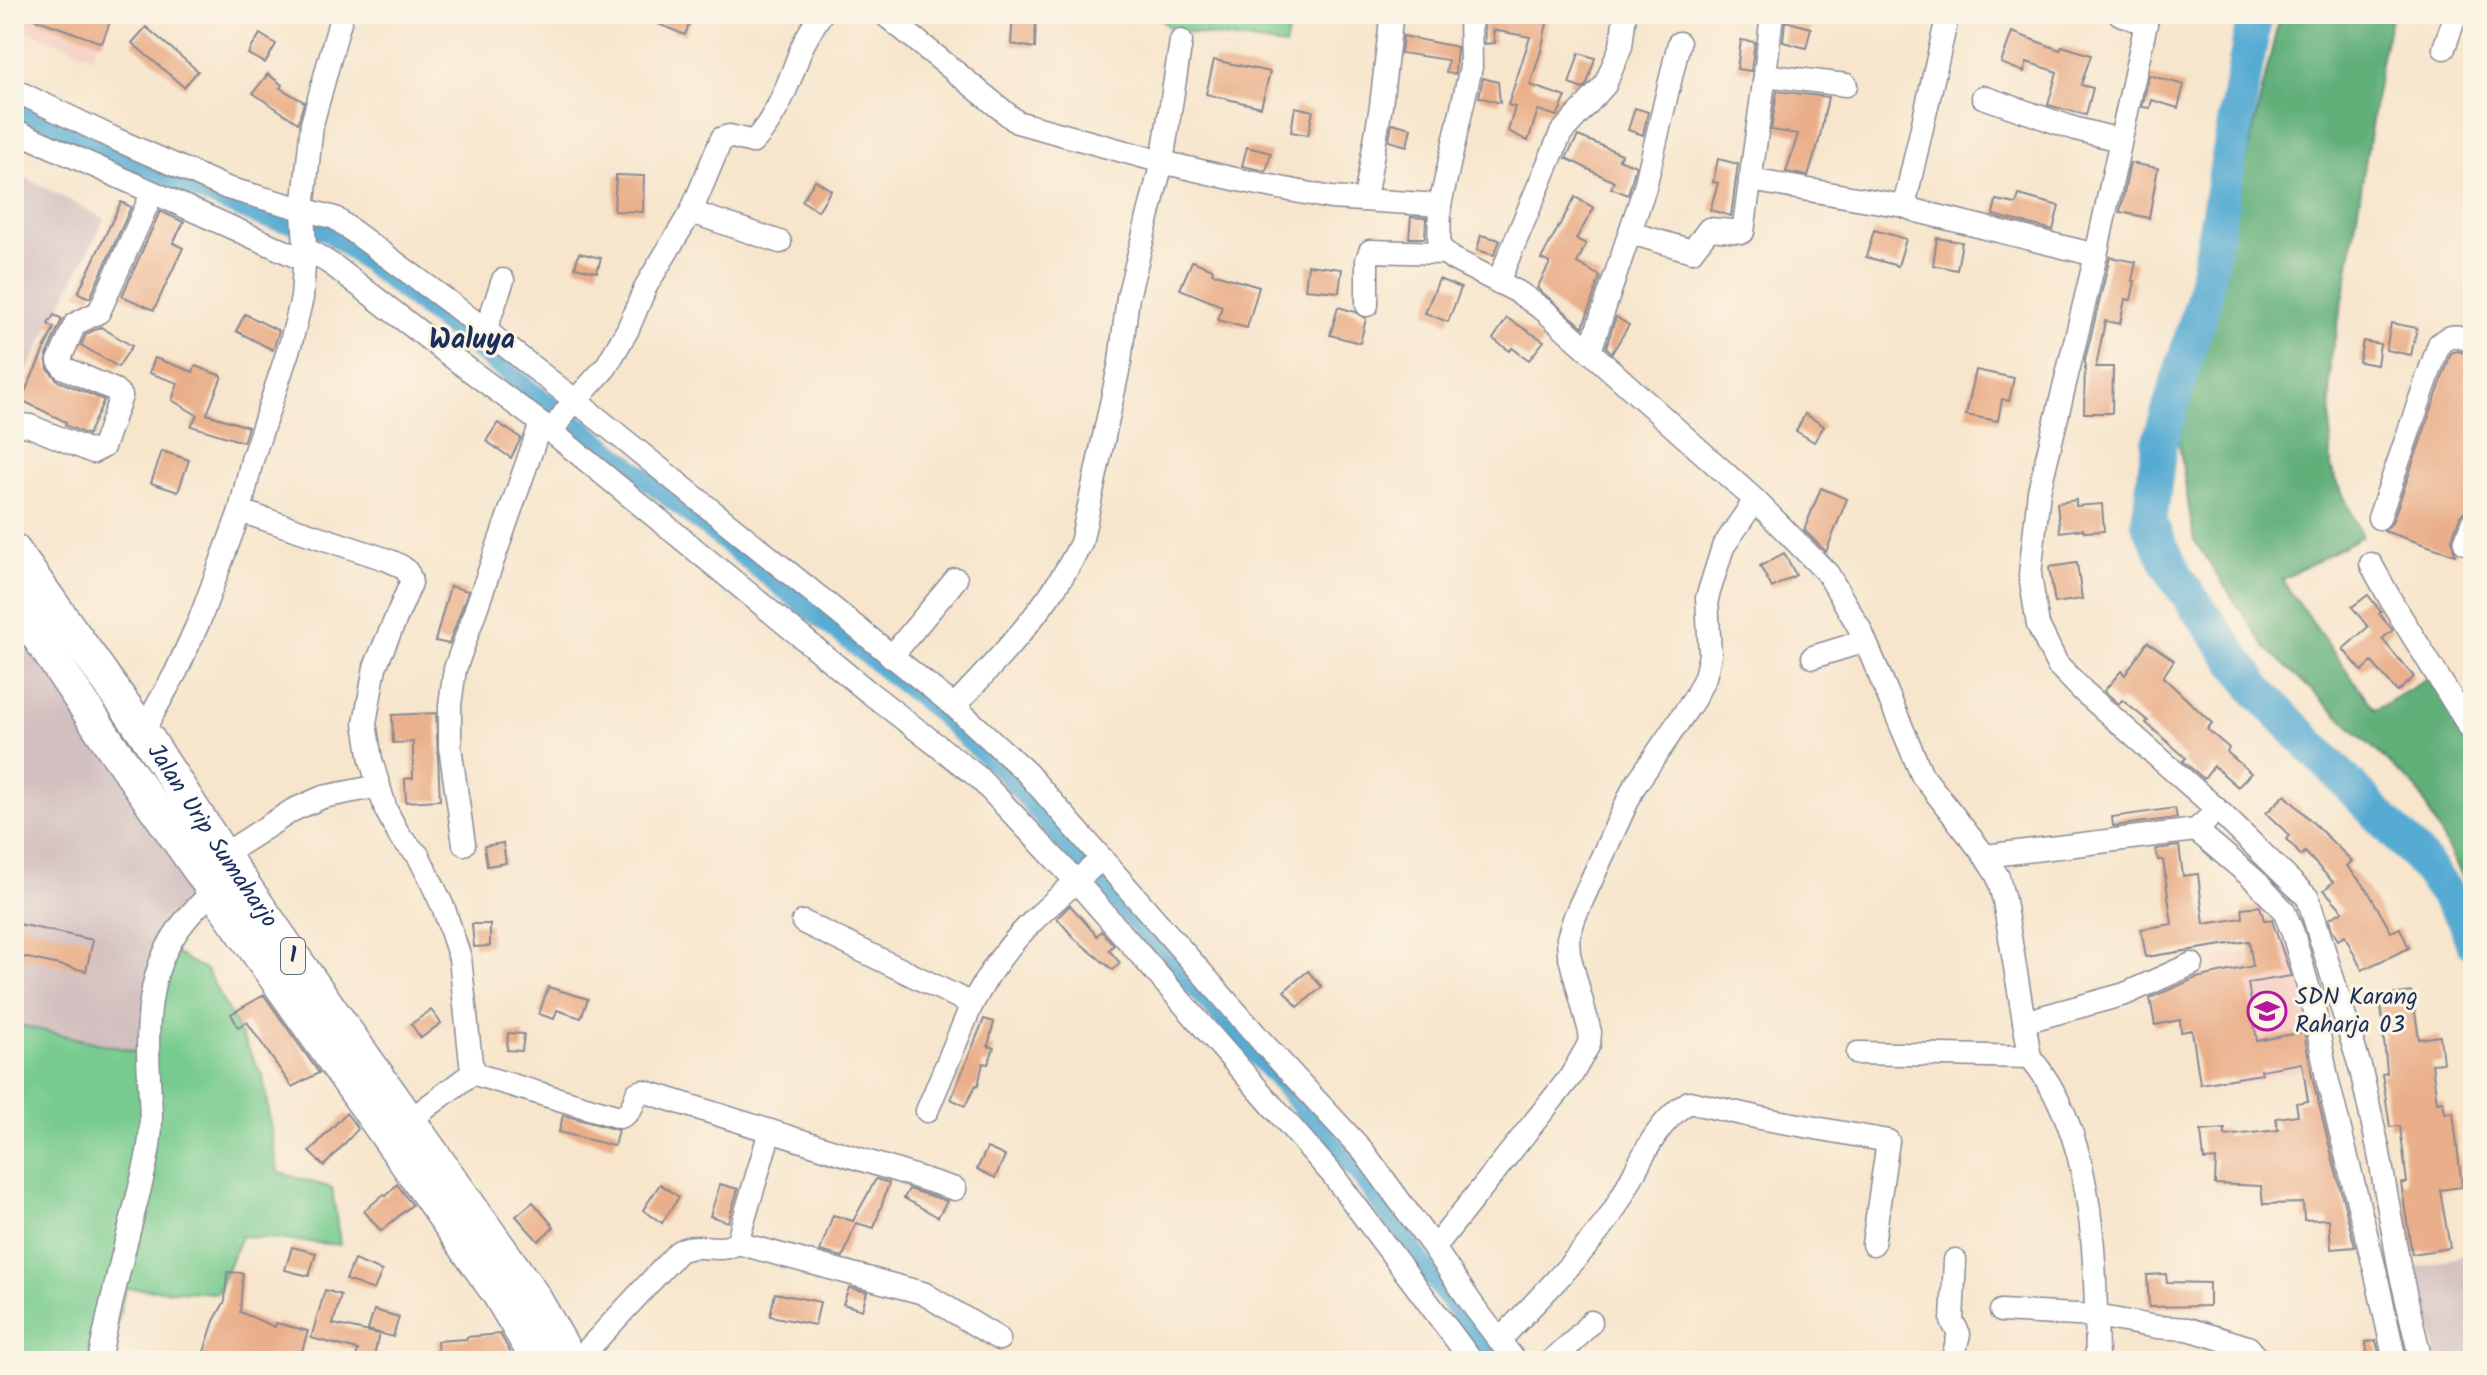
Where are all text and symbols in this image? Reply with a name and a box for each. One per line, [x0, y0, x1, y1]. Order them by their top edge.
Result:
district label: Waluya [429, 318, 515, 363]
street label: Jalan Urip Sumaharjo [137, 736, 288, 937]
road number: 1 [281, 938, 305, 974]
place label: SDN Karang Raharja 03 [2295, 978, 2418, 1045]
school or university icon: SDN Karang Raharja 03 [2246, 990, 2288, 1032]

